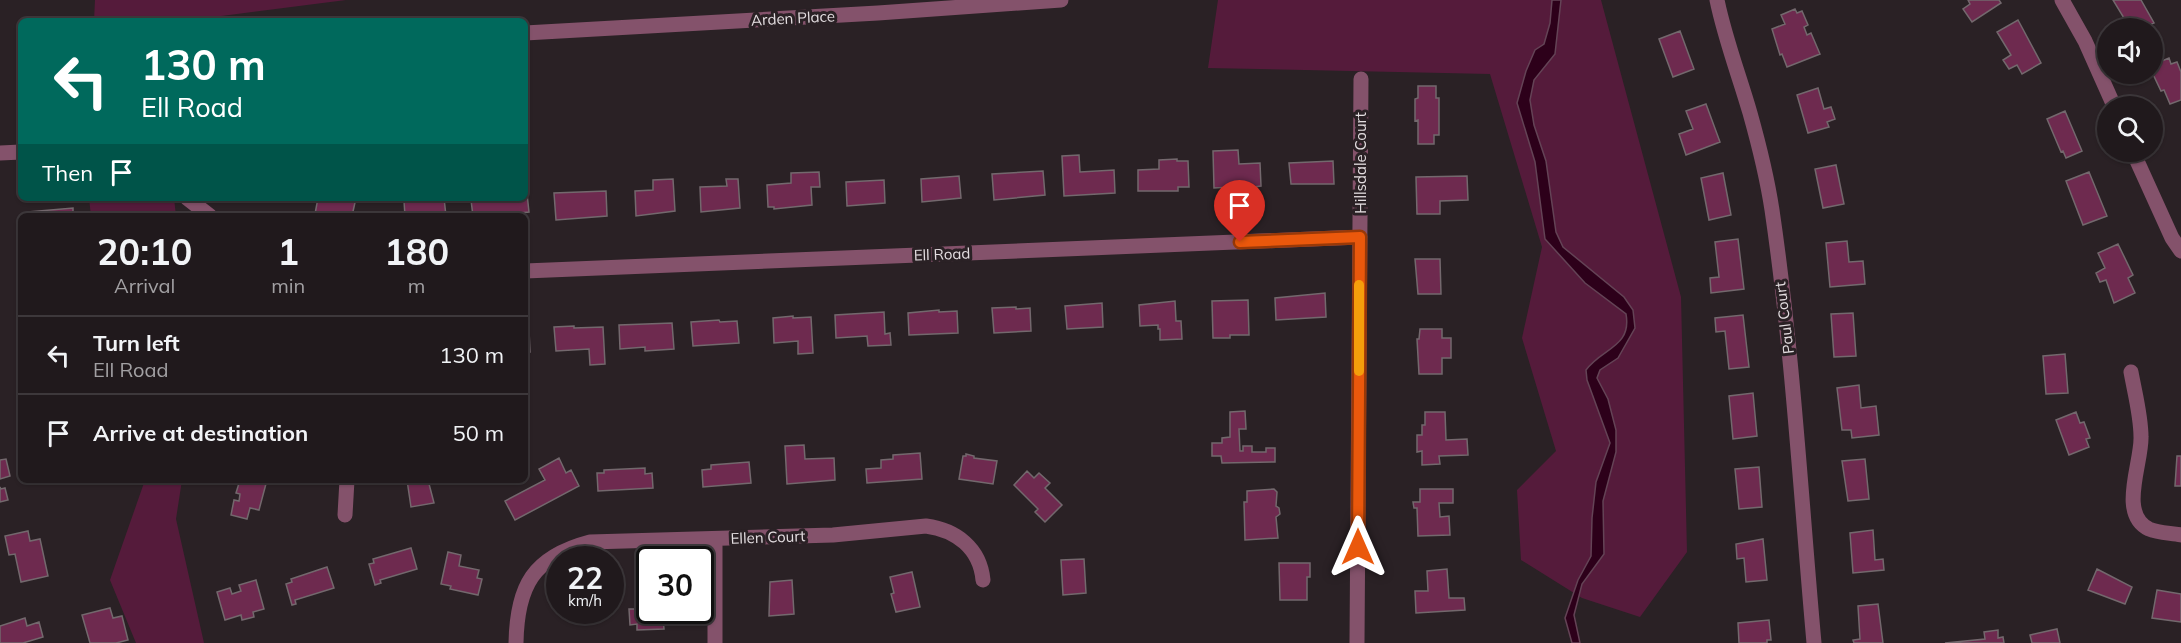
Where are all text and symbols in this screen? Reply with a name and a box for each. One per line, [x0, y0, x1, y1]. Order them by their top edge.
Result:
street label: Arden Place [751, 6, 835, 30]
map controls [2097, 18, 2163, 162]
button: sound [2097, 18, 2163, 84]
text: 130 m [141, 38, 266, 91]
icon: left [42, 42, 120, 120]
text: Ell Road [141, 90, 243, 124]
button: search [2097, 96, 2163, 162]
street label: Hillsdale Court [1351, 112, 1370, 214]
icon: arrive [105, 156, 138, 189]
text: Then [42, 159, 93, 187]
pin [1214, 180, 1265, 242]
icon: arrive [1223, 189, 1256, 222]
text: 20:10 [97, 229, 192, 274]
text: 1 [277, 229, 299, 274]
text: 180 [384, 229, 449, 274]
street label: Ell Road [913, 244, 971, 264]
text: Arrival [114, 273, 175, 298]
text: min [271, 273, 305, 298]
text: m [408, 273, 425, 298]
street label: Paul Court [1770, 281, 1798, 355]
text: Turn left [93, 329, 180, 357]
icon: left [42, 339, 75, 372]
text: 130 m [439, 341, 504, 369]
text: Ell Road [93, 357, 169, 382]
icon: arrive [42, 417, 75, 450]
text: Arrive at destination [93, 419, 308, 447]
text: 50 m [453, 419, 504, 447]
position arrow [1326, 515, 1390, 579]
street label: Ellen Court [730, 526, 806, 548]
speed limit sign: 30 [636, 546, 714, 624]
text: 22 [567, 559, 603, 597]
text: km/h [568, 591, 602, 610]

